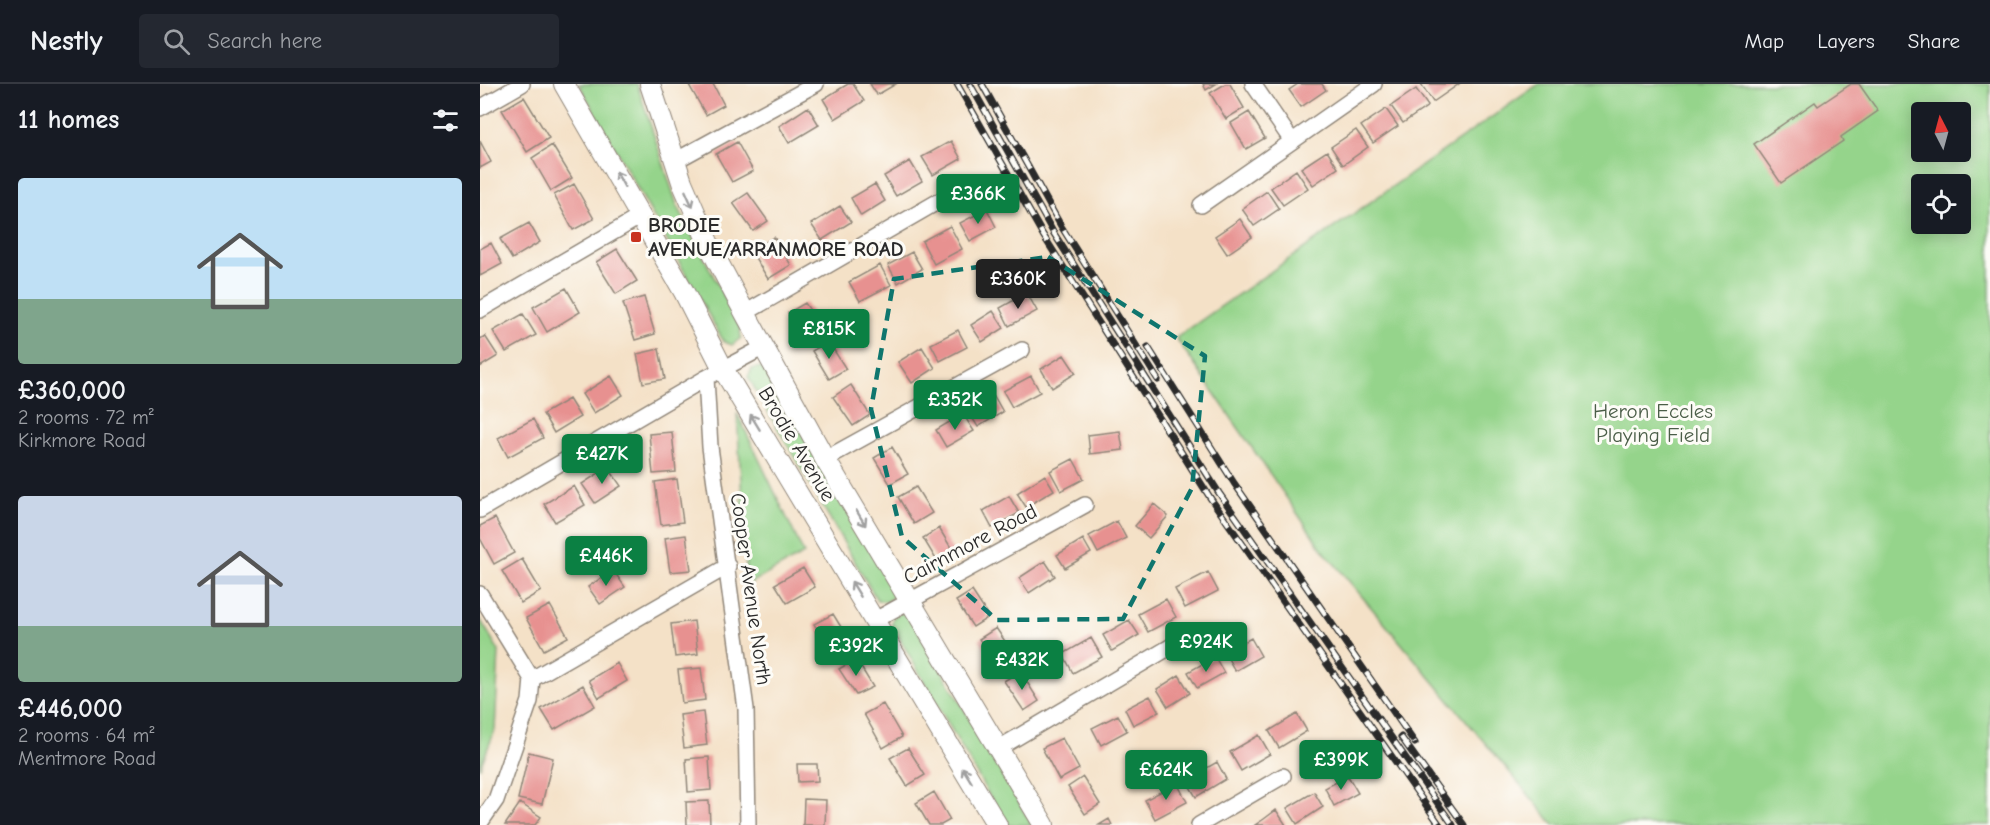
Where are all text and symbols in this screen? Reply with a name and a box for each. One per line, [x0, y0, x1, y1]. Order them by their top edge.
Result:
search box [139, 14, 559, 68]
text: Nestly [30, 25, 103, 57]
icon: search [160, 25, 193, 58]
text: Search here [208, 28, 322, 54]
text: Map [1745, 29, 1784, 53]
text: Layers [1817, 29, 1875, 53]
text: Share [1908, 29, 1960, 53]
north arrow [1911, 102, 1971, 162]
map controls [1911, 102, 1971, 234]
icon: filters [429, 104, 462, 137]
text: 11 homes [18, 105, 119, 135]
one-way arrow [613, 170, 625, 187]
pin: £366K [936, 174, 1020, 225]
button: locate [1911, 174, 1971, 234]
text: £366K [950, 182, 1006, 205]
one-way arrow [685, 190, 696, 208]
place label: BRODIE AVENUE/ARRANMORE ROAD [648, 213, 904, 261]
icon: home [186, 217, 294, 325]
marker: BRODIE AVENUE/ARRANMORE ROAD [629, 230, 643, 244]
pin: £360K [976, 259, 1060, 310]
text: £360K [990, 267, 1046, 290]
pin: £815K [787, 309, 871, 360]
text: £815K [802, 317, 856, 340]
text: £360,000 [18, 376, 126, 406]
pin: £352K [913, 380, 997, 431]
street label: Brodie Avenue [753, 382, 841, 506]
text: £352K [928, 388, 982, 411]
park label: Heron Eccles Playing Field [1593, 399, 1713, 447]
text: 2 rooms · 72 m² [18, 406, 154, 429]
one-way arrow [749, 414, 761, 431]
text: Kirkmore Road [18, 429, 146, 452]
pin: £427K [560, 434, 644, 485]
text: £427K [576, 442, 628, 465]
street label: Cooper Avenue North [726, 491, 776, 687]
street label: Cairnmore Road [899, 499, 1041, 589]
one-way arrow [856, 509, 868, 526]
icon: home [186, 535, 294, 643]
pin: £446K [564, 536, 648, 587]
text: £446K [579, 544, 633, 567]
one-way arrow [850, 581, 862, 598]
pin: £924K [1164, 622, 1248, 673]
pin: £392K [814, 626, 898, 677]
text: £924K [1179, 630, 1233, 653]
text: £392K [829, 634, 883, 657]
pin: £432K [980, 640, 1064, 691]
text: £432K [995, 648, 1049, 671]
text: £446,000 [18, 694, 123, 724]
text: 2 rooms · 64 m² [18, 724, 154, 747]
pin: £399K [1299, 740, 1383, 791]
text: Mentmore Road [18, 747, 156, 770]
text: £399K [1313, 748, 1369, 771]
pin: £624K [1124, 750, 1208, 801]
text: £624K [1139, 758, 1193, 781]
one-way arrow [960, 767, 972, 784]

